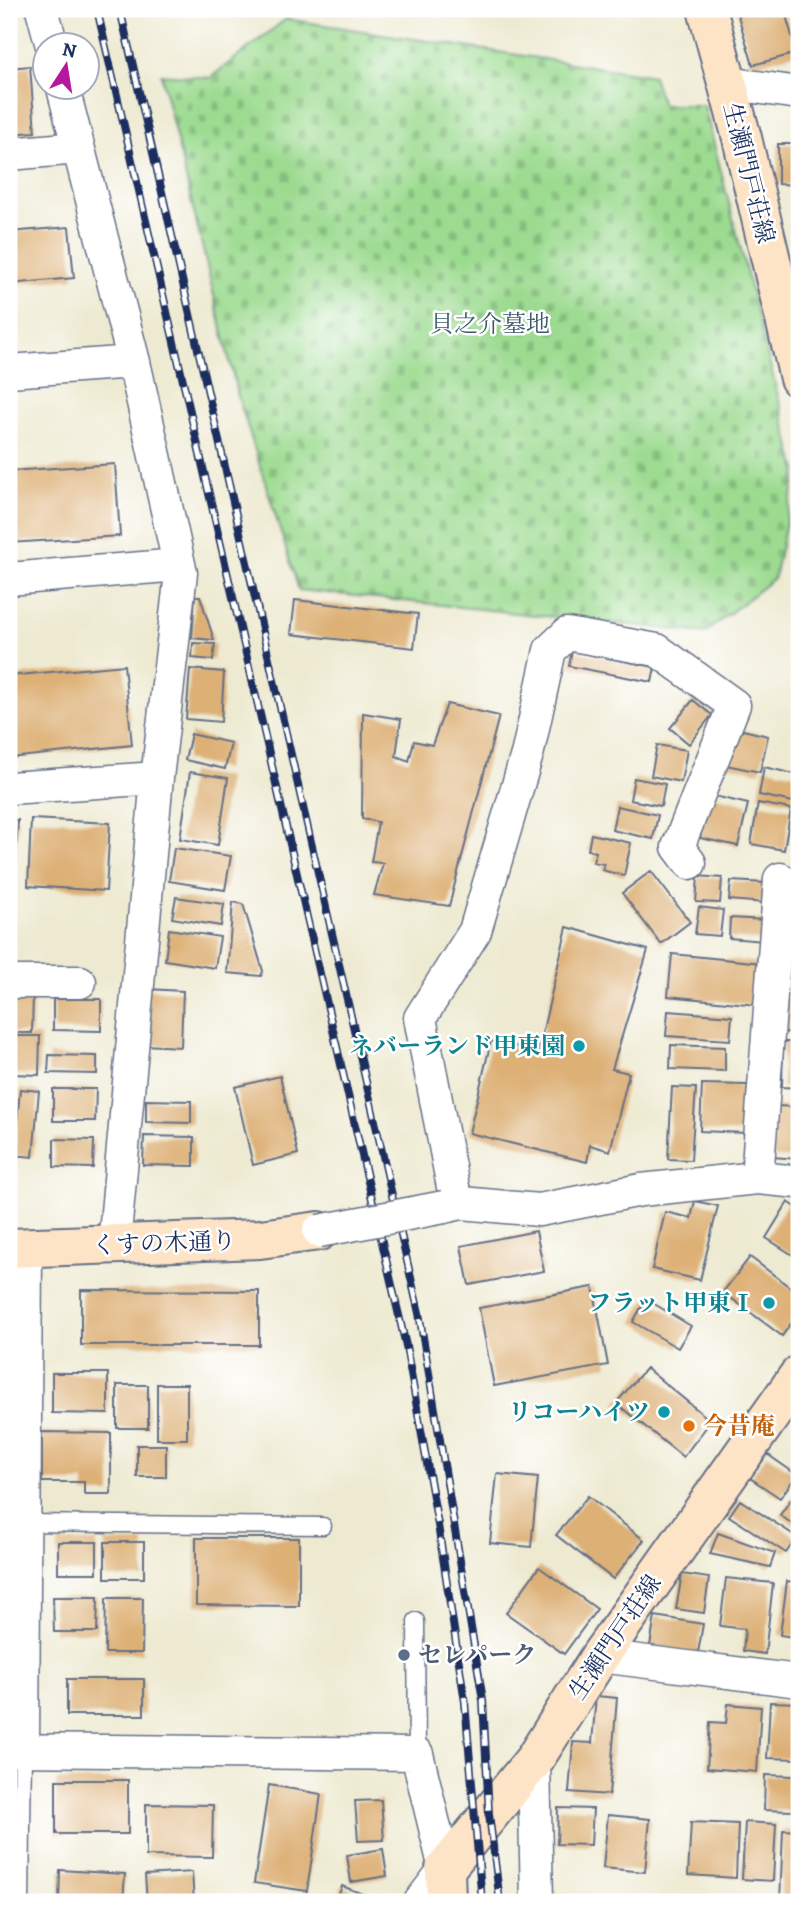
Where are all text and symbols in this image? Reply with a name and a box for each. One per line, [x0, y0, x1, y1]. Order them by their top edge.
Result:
north arrow [32, 32, 102, 102]
text: N [60, 36, 79, 65]
street label: 生瀬門戸荘線 [716, 99, 782, 247]
park label: 貝之介墓地 [430, 308, 550, 340]
place label: ネバーランド甲東園 [349, 1030, 565, 1062]
marker: ネバーランド甲東園 [571, 1038, 587, 1054]
street label: くすの木通り [91, 1224, 237, 1262]
place label: フラット甲東Ⅰ [587, 1287, 755, 1319]
marker: フラット甲東Ⅰ [761, 1295, 777, 1311]
place label: リコーハイツ [508, 1396, 650, 1428]
marker: リコーハイツ [656, 1404, 672, 1420]
place label: 今昔庵 [703, 1410, 775, 1442]
marker: 今昔庵 [681, 1418, 697, 1434]
street label: 生瀬門戸荘線 [561, 1568, 669, 1706]
place label: セレパーク [418, 1639, 536, 1671]
marker: セレパーク [396, 1647, 412, 1663]

